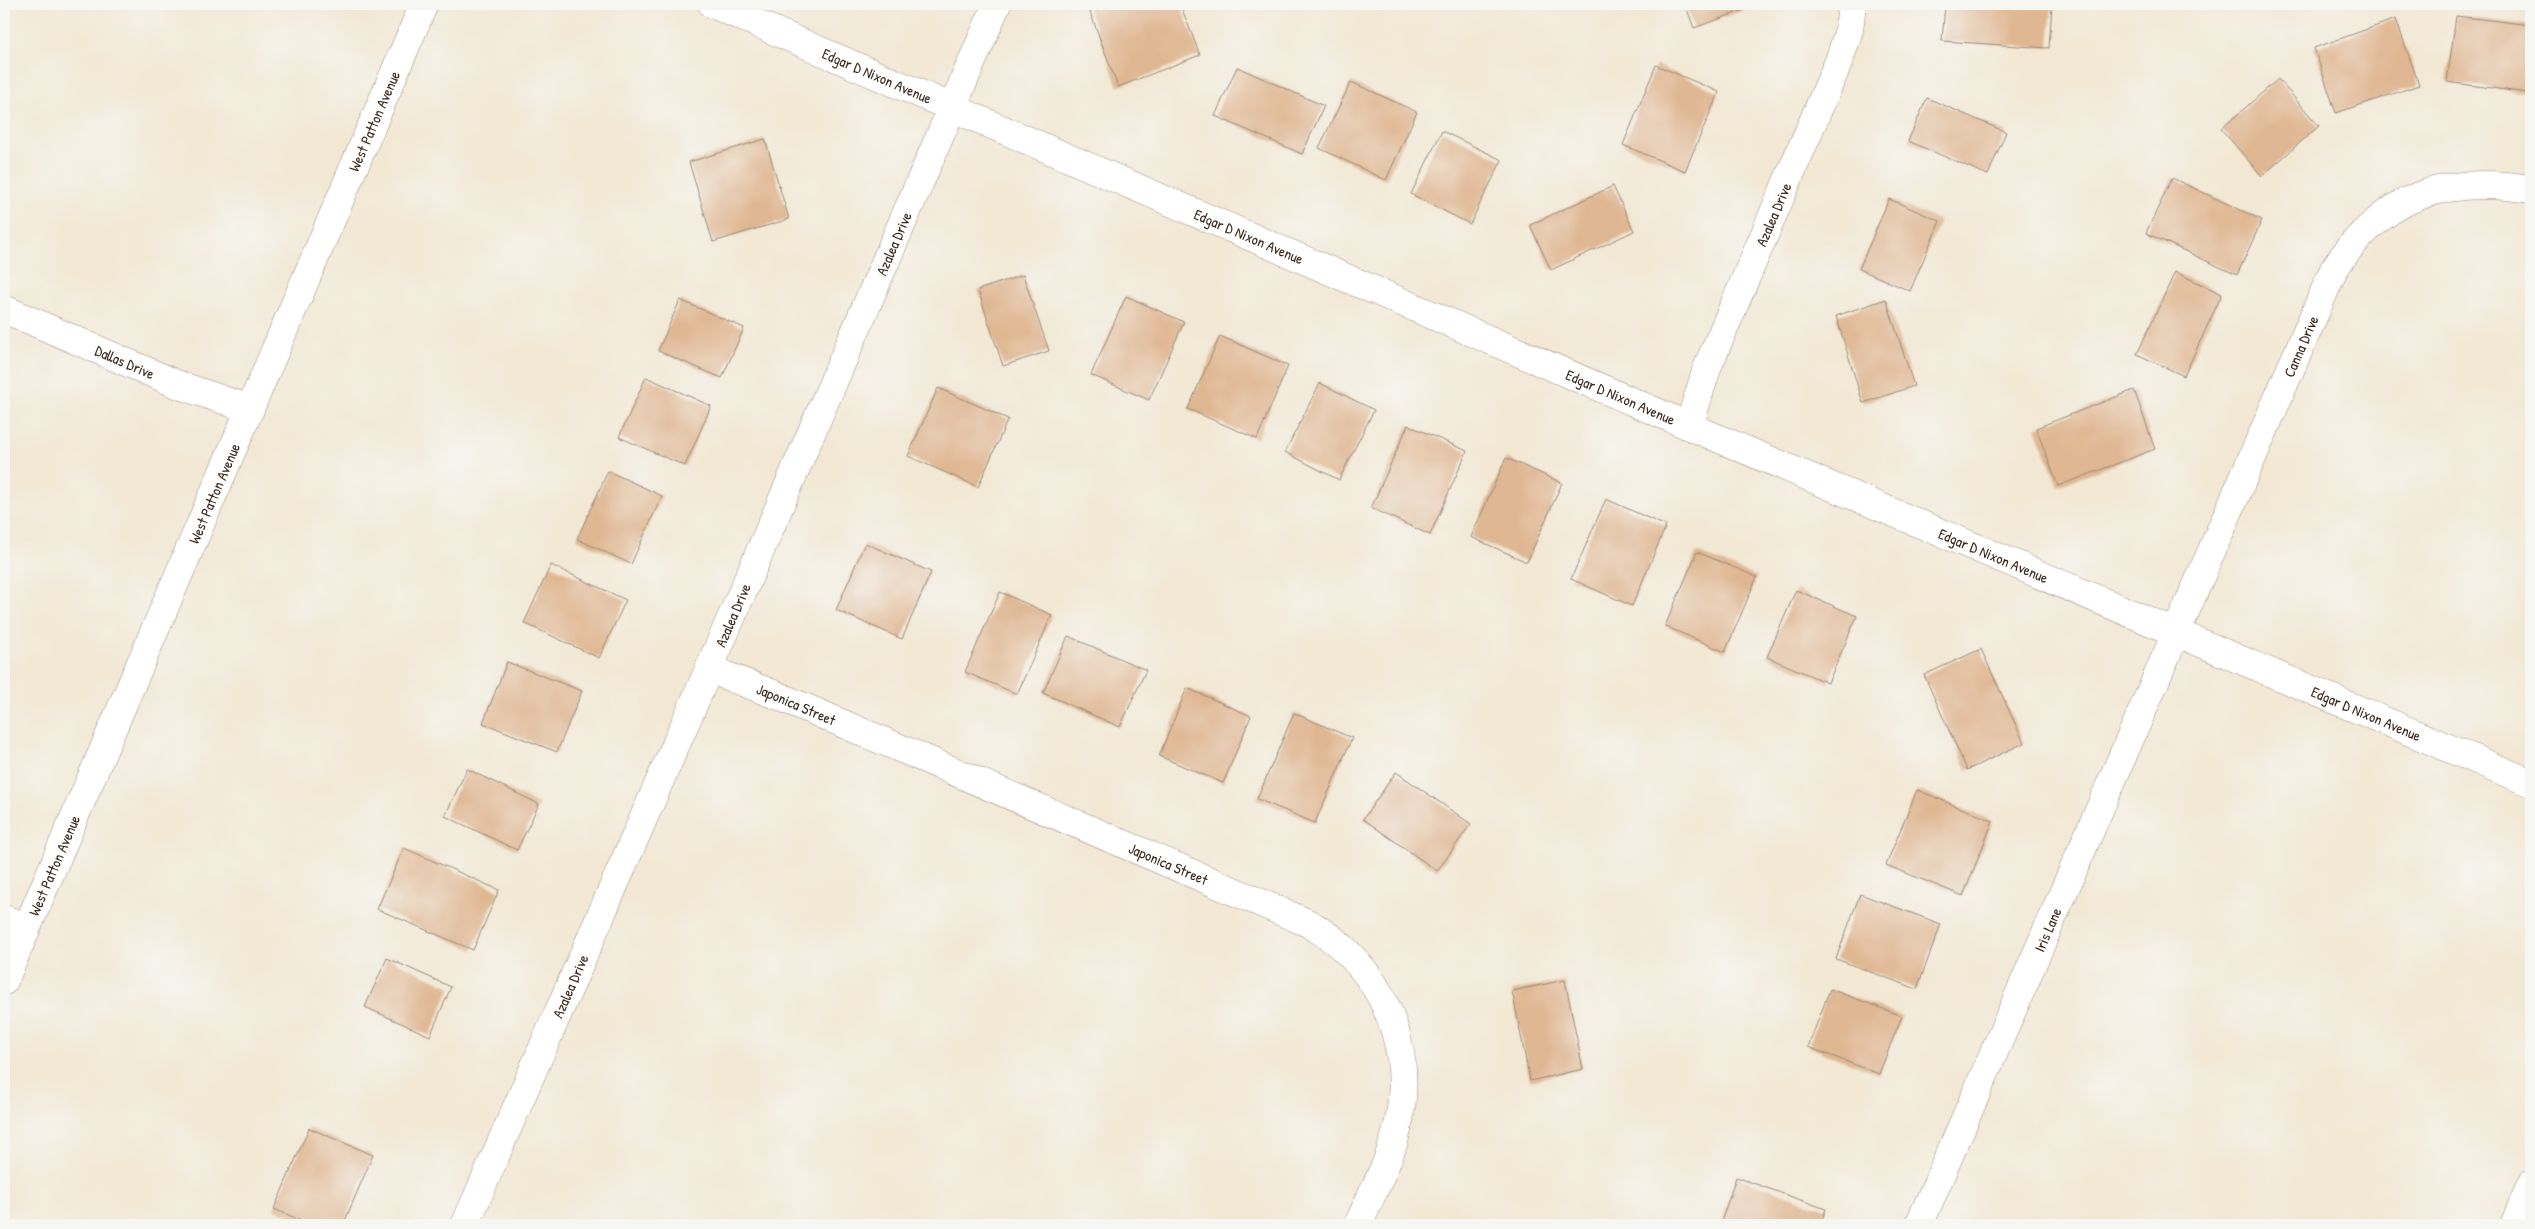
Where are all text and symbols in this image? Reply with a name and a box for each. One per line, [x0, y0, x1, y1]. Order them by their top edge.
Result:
street label: Edgar D Nixon Avenue [819, 42, 935, 108]
street label: West Patton Avenue [343, 68, 405, 175]
street label: Azalea Drive [1750, 179, 1796, 249]
street label: Edgar D Nixon Avenue [1191, 203, 1307, 269]
street label: Azalea Drive [870, 208, 916, 278]
street label: Canna Drive [2278, 312, 2323, 380]
street label: Dallas Drive [92, 339, 158, 384]
street label: Edgar D Nixon Avenue [1563, 364, 1679, 429]
street label: West Patton Avenue [183, 440, 245, 547]
street label: Edgar D Nixon Avenue [1935, 523, 2052, 588]
street label: Azalea Drive [709, 580, 755, 650]
street label: Japonica Street [754, 678, 840, 730]
street label: Edgar D Nixon Avenue [2308, 681, 2425, 746]
street label: West Patton Avenue [23, 812, 85, 919]
street label: Japonica Street [1126, 837, 1212, 890]
street label: Iris Lane [2028, 904, 2066, 955]
street label: Azalea Drive [547, 951, 593, 1021]

